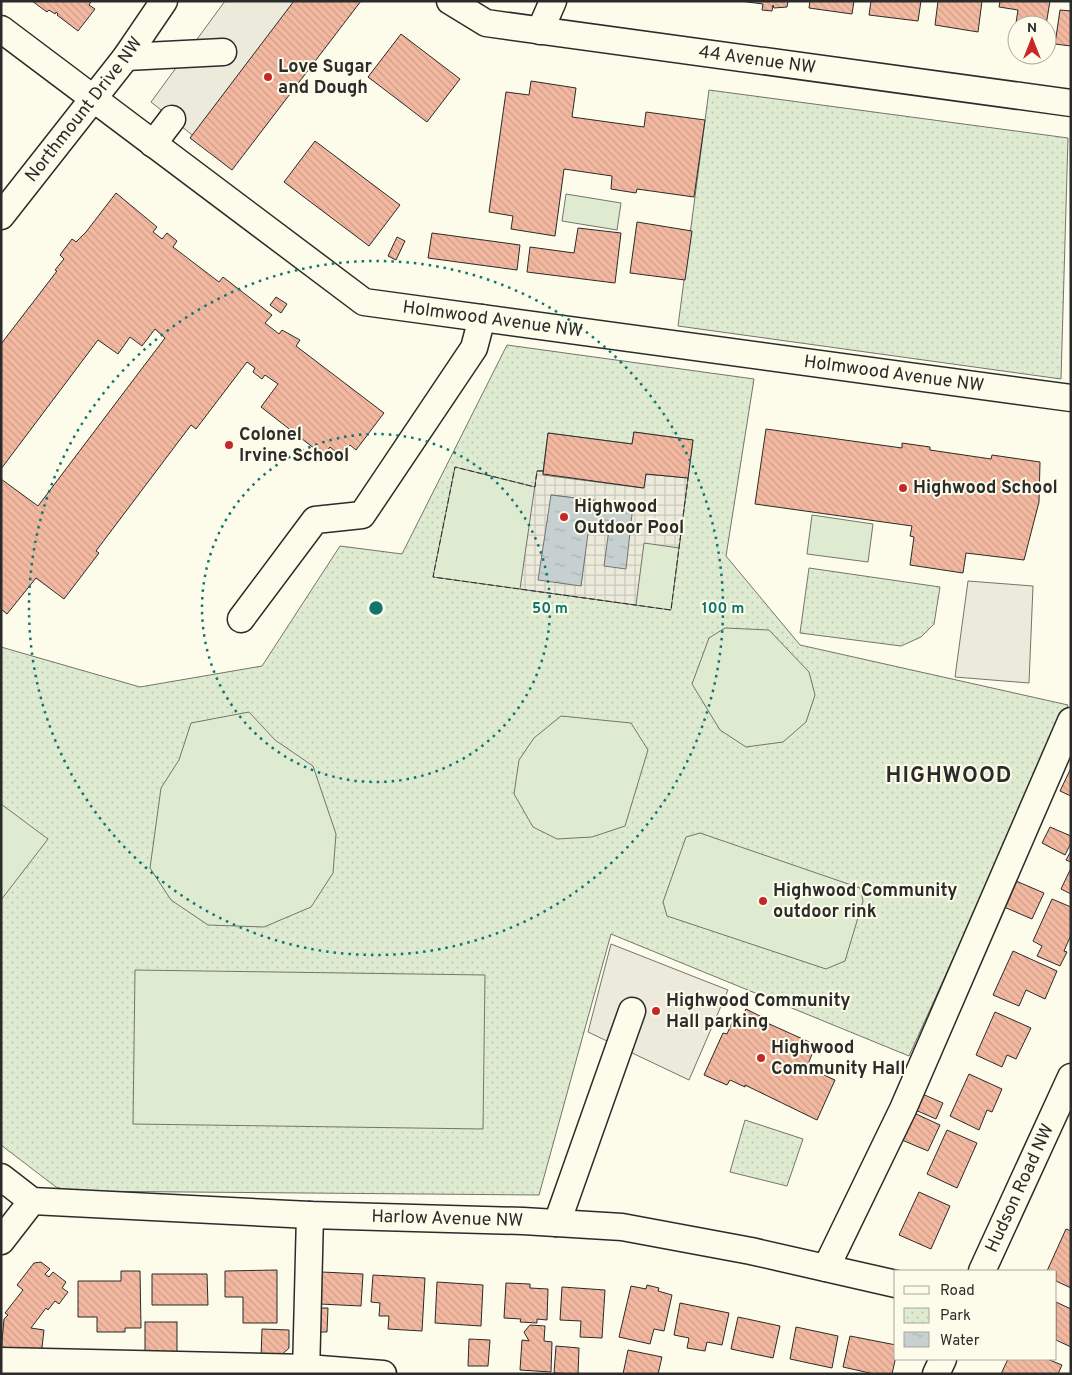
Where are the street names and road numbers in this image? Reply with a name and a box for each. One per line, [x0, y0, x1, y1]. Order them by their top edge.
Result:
street label: Northmount Drive NW [20, 32, 148, 187]
street label: 44 Avenue NW [697, 41, 817, 79]
street label: Holmwood Avenue NW [401, 296, 584, 343]
street label: Holmwood Avenue NW [802, 350, 985, 398]
street label: Hudson Road NW [981, 1120, 1059, 1256]
street label: Harlow Avenue NW [371, 1205, 524, 1233]

